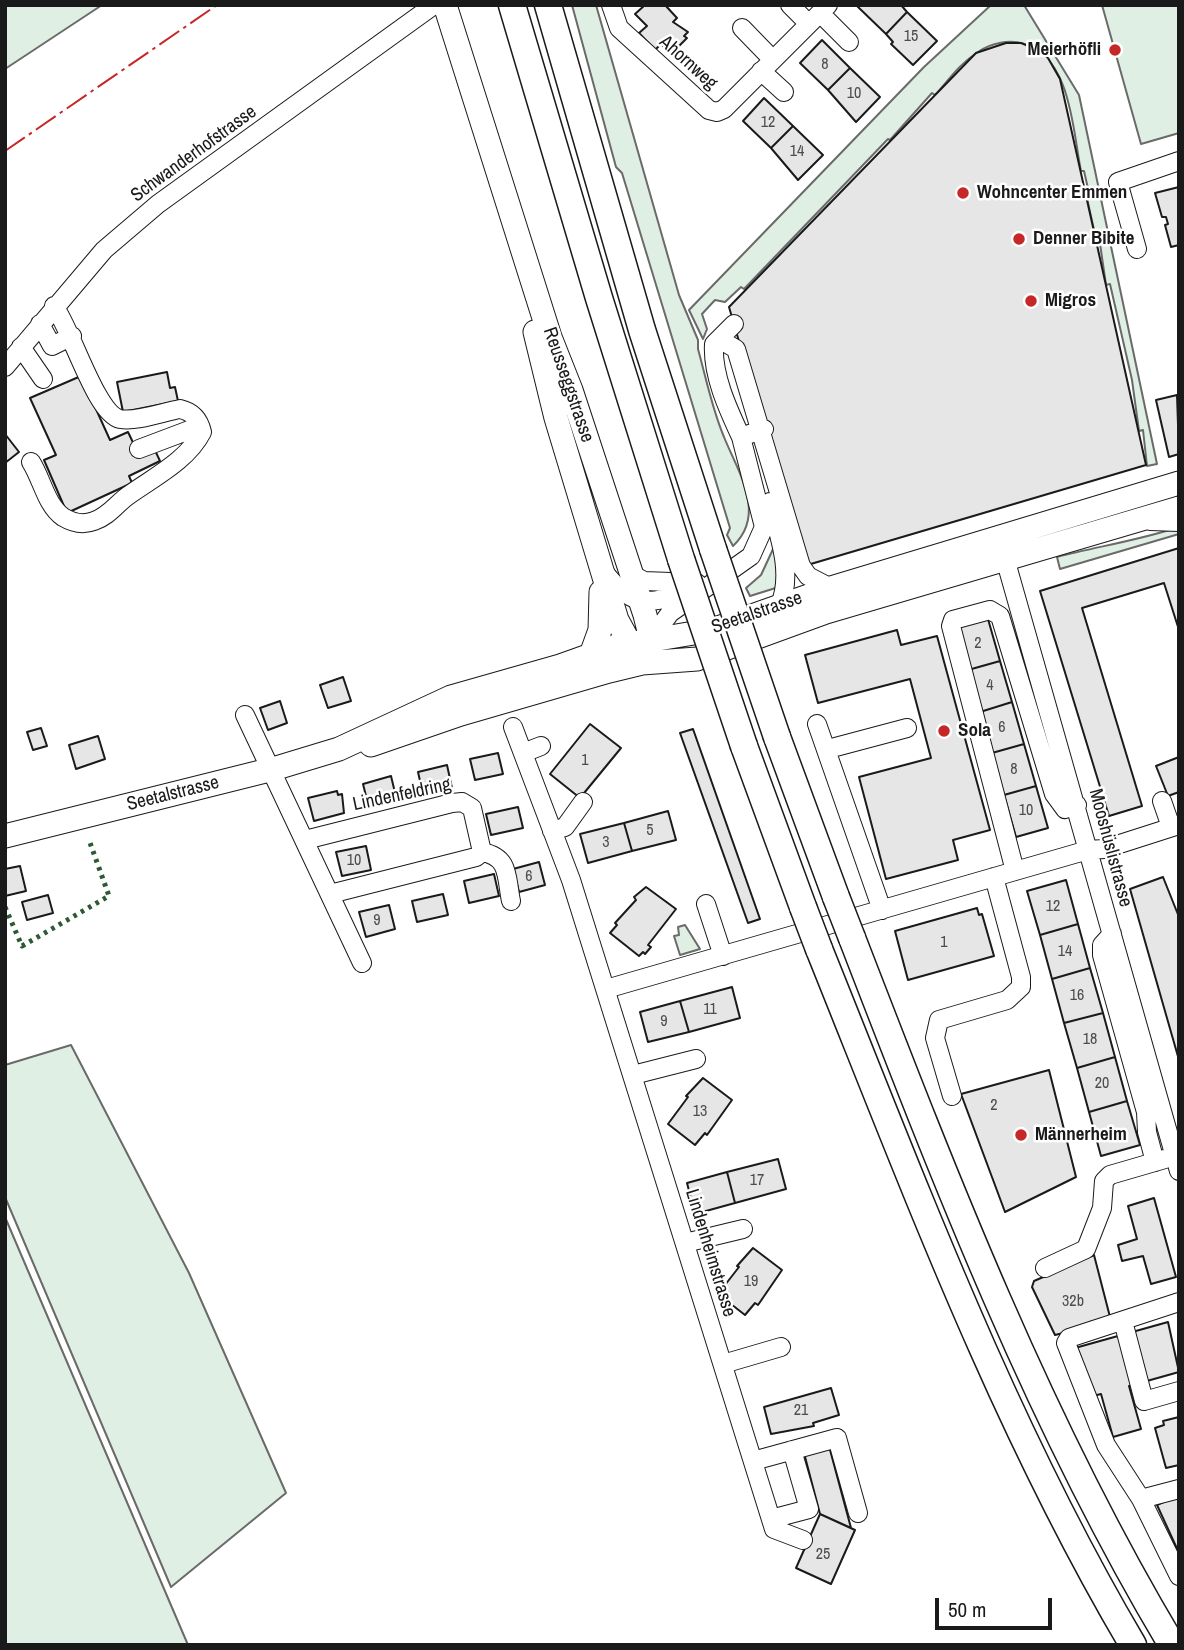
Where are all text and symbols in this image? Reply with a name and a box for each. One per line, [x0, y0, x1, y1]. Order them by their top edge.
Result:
house number: 15 [904, 27, 918, 47]
street label: Ahornweg [654, 31, 722, 95]
place label: Meierhöfli [1027, 39, 1101, 61]
marker: Meierhöfli [1107, 42, 1123, 58]
house number: 8 [821, 55, 829, 75]
house number: 10 [847, 84, 861, 104]
street label: Schwanderhofstrasse [127, 101, 261, 207]
house number: 12 [761, 113, 775, 133]
house number: 14 [790, 142, 804, 162]
place label: Wohncenter Emmen [977, 182, 1127, 204]
marker: Wohncenter Emmen [955, 185, 971, 201]
place label: Denner Bibite [1033, 228, 1134, 250]
marker: Denner Bibite [1011, 231, 1027, 247]
place label: Migros [1045, 290, 1096, 312]
marker: Migros [1023, 293, 1039, 309]
street label: Reusseggstrasse [538, 324, 598, 446]
street label: Seetalstrasse [709, 587, 805, 639]
house number: 2 [974, 634, 982, 654]
house number: 4 [986, 676, 994, 696]
house number: 6 [998, 718, 1006, 738]
place label: Sola [958, 720, 991, 742]
marker: Sola [936, 723, 952, 739]
house number: 1 [581, 751, 589, 771]
house number: 8 [1010, 760, 1018, 780]
street label: Seetalstrasse [124, 772, 222, 816]
street label: Lindenfeldring [351, 773, 453, 817]
street label: Mooshüslistrasse [1083, 787, 1137, 909]
house number: 10 [1019, 801, 1033, 821]
house number: 5 [646, 821, 654, 841]
house number: 3 [602, 833, 610, 853]
house number: 10 [347, 851, 361, 871]
house number: 6 [525, 867, 533, 887]
house number: 12 [1046, 897, 1060, 917]
house number: 9 [373, 911, 381, 931]
house number: 1 [940, 933, 948, 953]
house number: 14 [1058, 942, 1072, 962]
house number: 16 [1070, 986, 1084, 1006]
house number: 11 [703, 1000, 717, 1020]
house number: 9 [660, 1012, 668, 1032]
house number: 18 [1083, 1030, 1097, 1050]
house number: 20 [1095, 1074, 1109, 1094]
house number: 2 [990, 1096, 998, 1116]
house number: 13 [693, 1102, 707, 1122]
place label: Männerheim [1035, 1124, 1127, 1146]
marker: Männerheim [1013, 1127, 1029, 1143]
house number: 17 [750, 1171, 764, 1191]
street label: Lindenheimstrasse [680, 1186, 740, 1320]
house number: 19 [744, 1272, 758, 1292]
house number: 32b [1062, 1292, 1084, 1312]
house number: 21 [794, 1401, 808, 1421]
house number: 25 [816, 1545, 830, 1565]
scale bar [939, 1584, 1056, 1628]
text: 50 m [948, 1595, 986, 1624]

